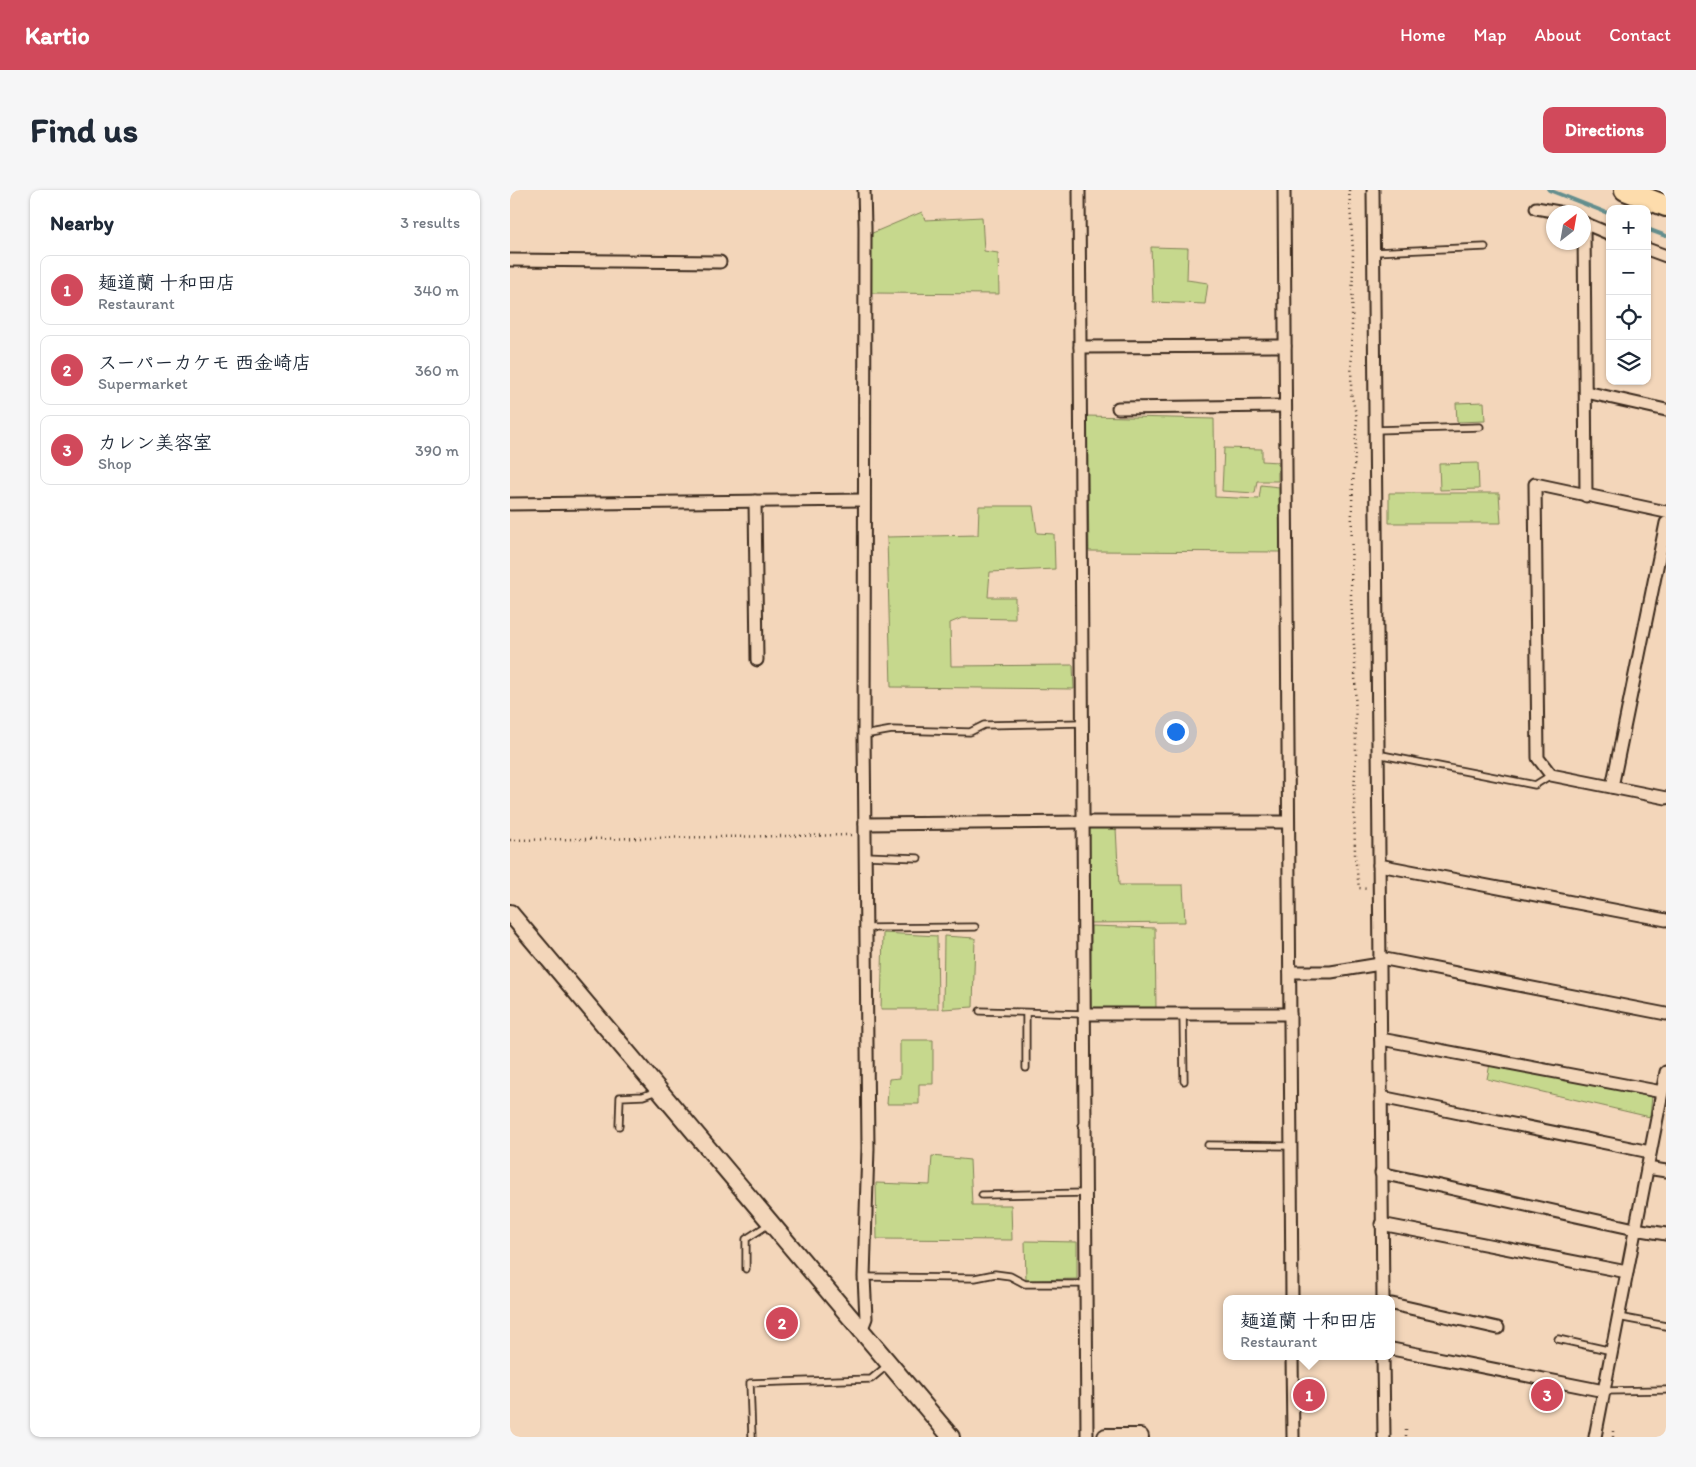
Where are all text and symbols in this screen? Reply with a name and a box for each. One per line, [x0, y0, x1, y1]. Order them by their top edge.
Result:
text: Kartio [25, 21, 90, 50]
text: Home [1400, 24, 1446, 46]
text: Map [1474, 24, 1507, 46]
text: About [1535, 24, 1581, 46]
text: Contact [1609, 24, 1671, 46]
button: Directions [1543, 107, 1666, 153]
text: Find us [30, 109, 138, 151]
north arrow [1546, 205, 1591, 250]
map controls [1606, 205, 1651, 385]
button: + [1606, 205, 1651, 250]
text: Nearby [50, 210, 114, 235]
text: 3 results [400, 213, 460, 232]
button: − [1606, 250, 1651, 295]
text: 麺道蘭 十和田店 [98, 271, 235, 294]
text: 1 [63, 281, 71, 300]
text: 340 m [414, 281, 459, 300]
text: Restaurant [98, 294, 175, 313]
button: locate [1606, 295, 1651, 340]
button: layers [1606, 340, 1651, 385]
text: スーパーカケモ 西金崎店 [98, 351, 311, 374]
text: 2 [63, 361, 71, 380]
text: 360 m [415, 361, 459, 380]
text: Supermarket [98, 374, 188, 393]
text: カレン美容室 [98, 431, 212, 454]
text: 3 [63, 441, 71, 460]
text: 390 m [415, 441, 459, 460]
text: Shop [98, 454, 132, 473]
your location [1163, 719, 1189, 745]
popup [1223, 1295, 1395, 1360]
pin: 2 [766, 1304, 798, 1342]
text: 麺道蘭 十和田店 [1240, 1309, 1378, 1332]
text: Restaurant [1240, 1332, 1317, 1351]
pin: 1 [1293, 1376, 1325, 1414]
pin: 3 [1531, 1376, 1563, 1414]

